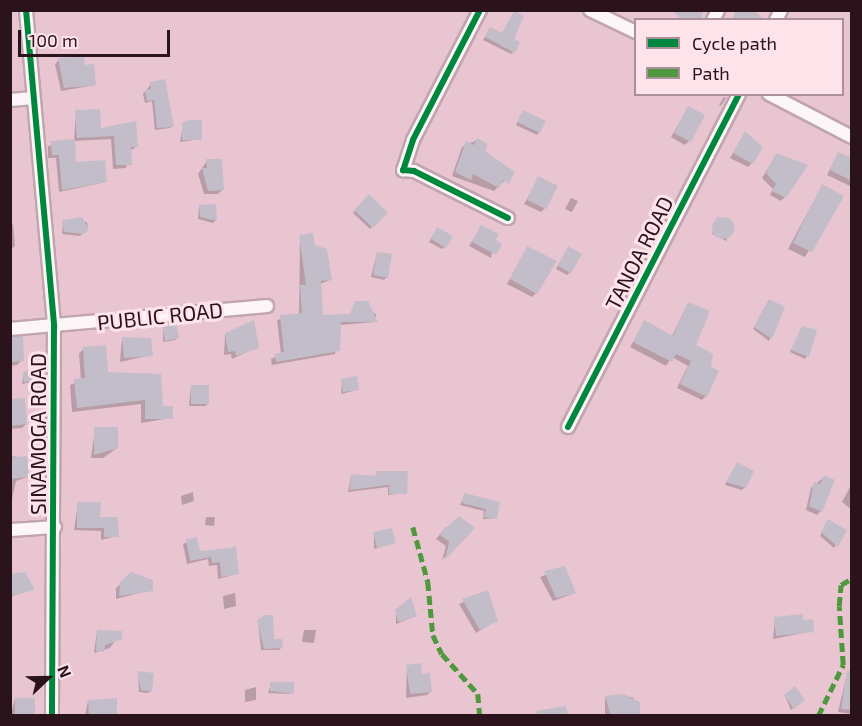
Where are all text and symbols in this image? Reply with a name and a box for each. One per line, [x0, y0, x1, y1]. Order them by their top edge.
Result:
scale bar [21, 18, 172, 56]
legend [634, 18, 844, 96]
text: 100 m [29, 29, 78, 51]
text: Cycle path [692, 32, 777, 54]
text: Path [692, 62, 730, 84]
street label: TANOA ROAD [600, 192, 678, 314]
street label: PUBLIC ROAD [96, 297, 224, 335]
street label: SINAMOGA ROAD [25, 353, 51, 515]
north arrow [18, 648, 78, 708]
text: N [54, 662, 76, 680]

